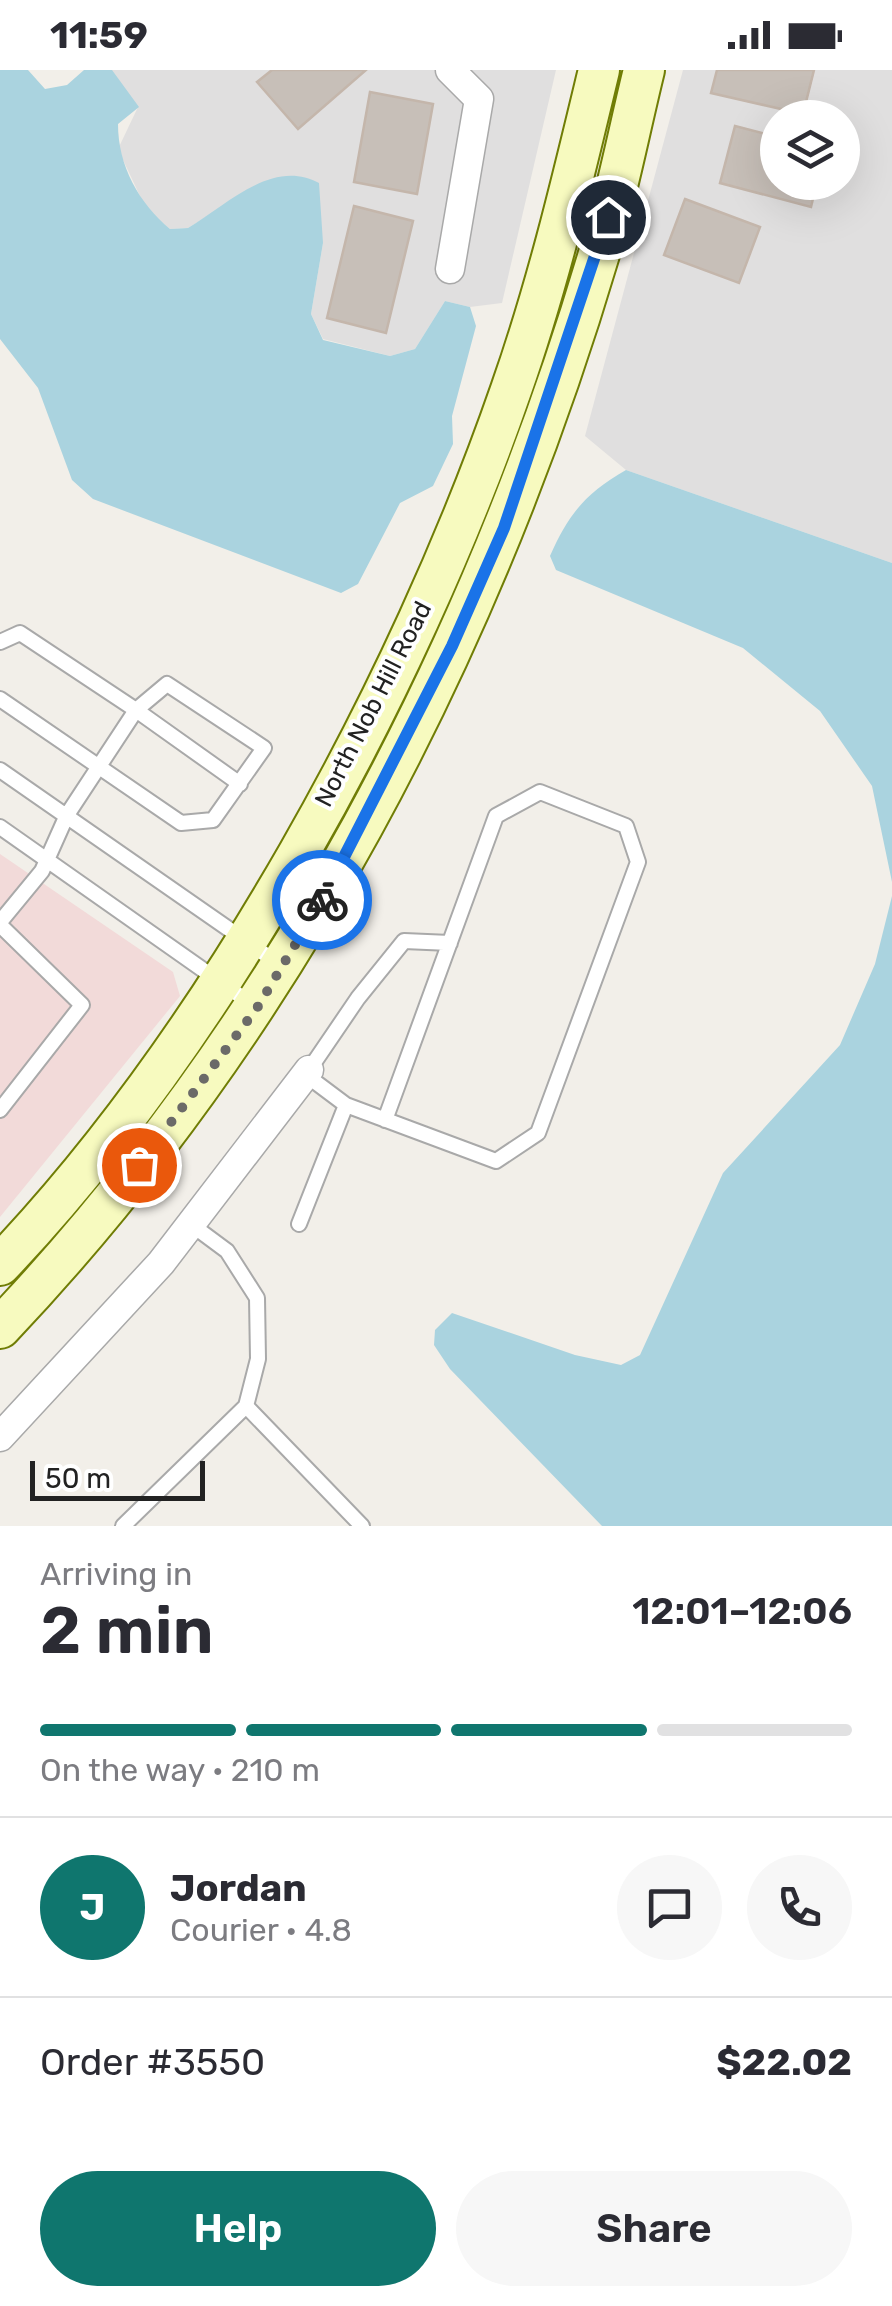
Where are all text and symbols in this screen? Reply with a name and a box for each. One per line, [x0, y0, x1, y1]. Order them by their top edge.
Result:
text: 11:59 [50, 12, 148, 58]
map controls [760, 100, 860, 200]
button: layers [760, 100, 860, 200]
pin [566, 175, 651, 260]
icon: home [581, 190, 636, 245]
street label: North Nob Hill Road [309, 597, 437, 811]
courier [272, 850, 372, 950]
icon: bike [295, 873, 350, 928]
pin [97, 1123, 182, 1208]
icon: bag [112, 1138, 167, 1193]
scale bar [30, 1456, 205, 1500]
text: 50 m [45, 1462, 111, 1495]
text: Arriving in [40, 1555, 192, 1593]
text: 12:01–12:06 [632, 1588, 852, 1634]
text: 2 min [40, 1592, 214, 1669]
text: On the way · 210 m [40, 1751, 320, 1789]
button: chat [617, 1855, 722, 1960]
button: phone [747, 1855, 852, 1960]
text: Jordan [170, 1865, 307, 1911]
text: J [80, 1884, 105, 1930]
text: Courier · 4.8 [170, 1911, 352, 1949]
text: Order #3550 [40, 2039, 265, 2085]
text: $22.02 [716, 2039, 852, 2085]
button: Help [40, 2171, 436, 2286]
button: Share [456, 2171, 852, 2286]

